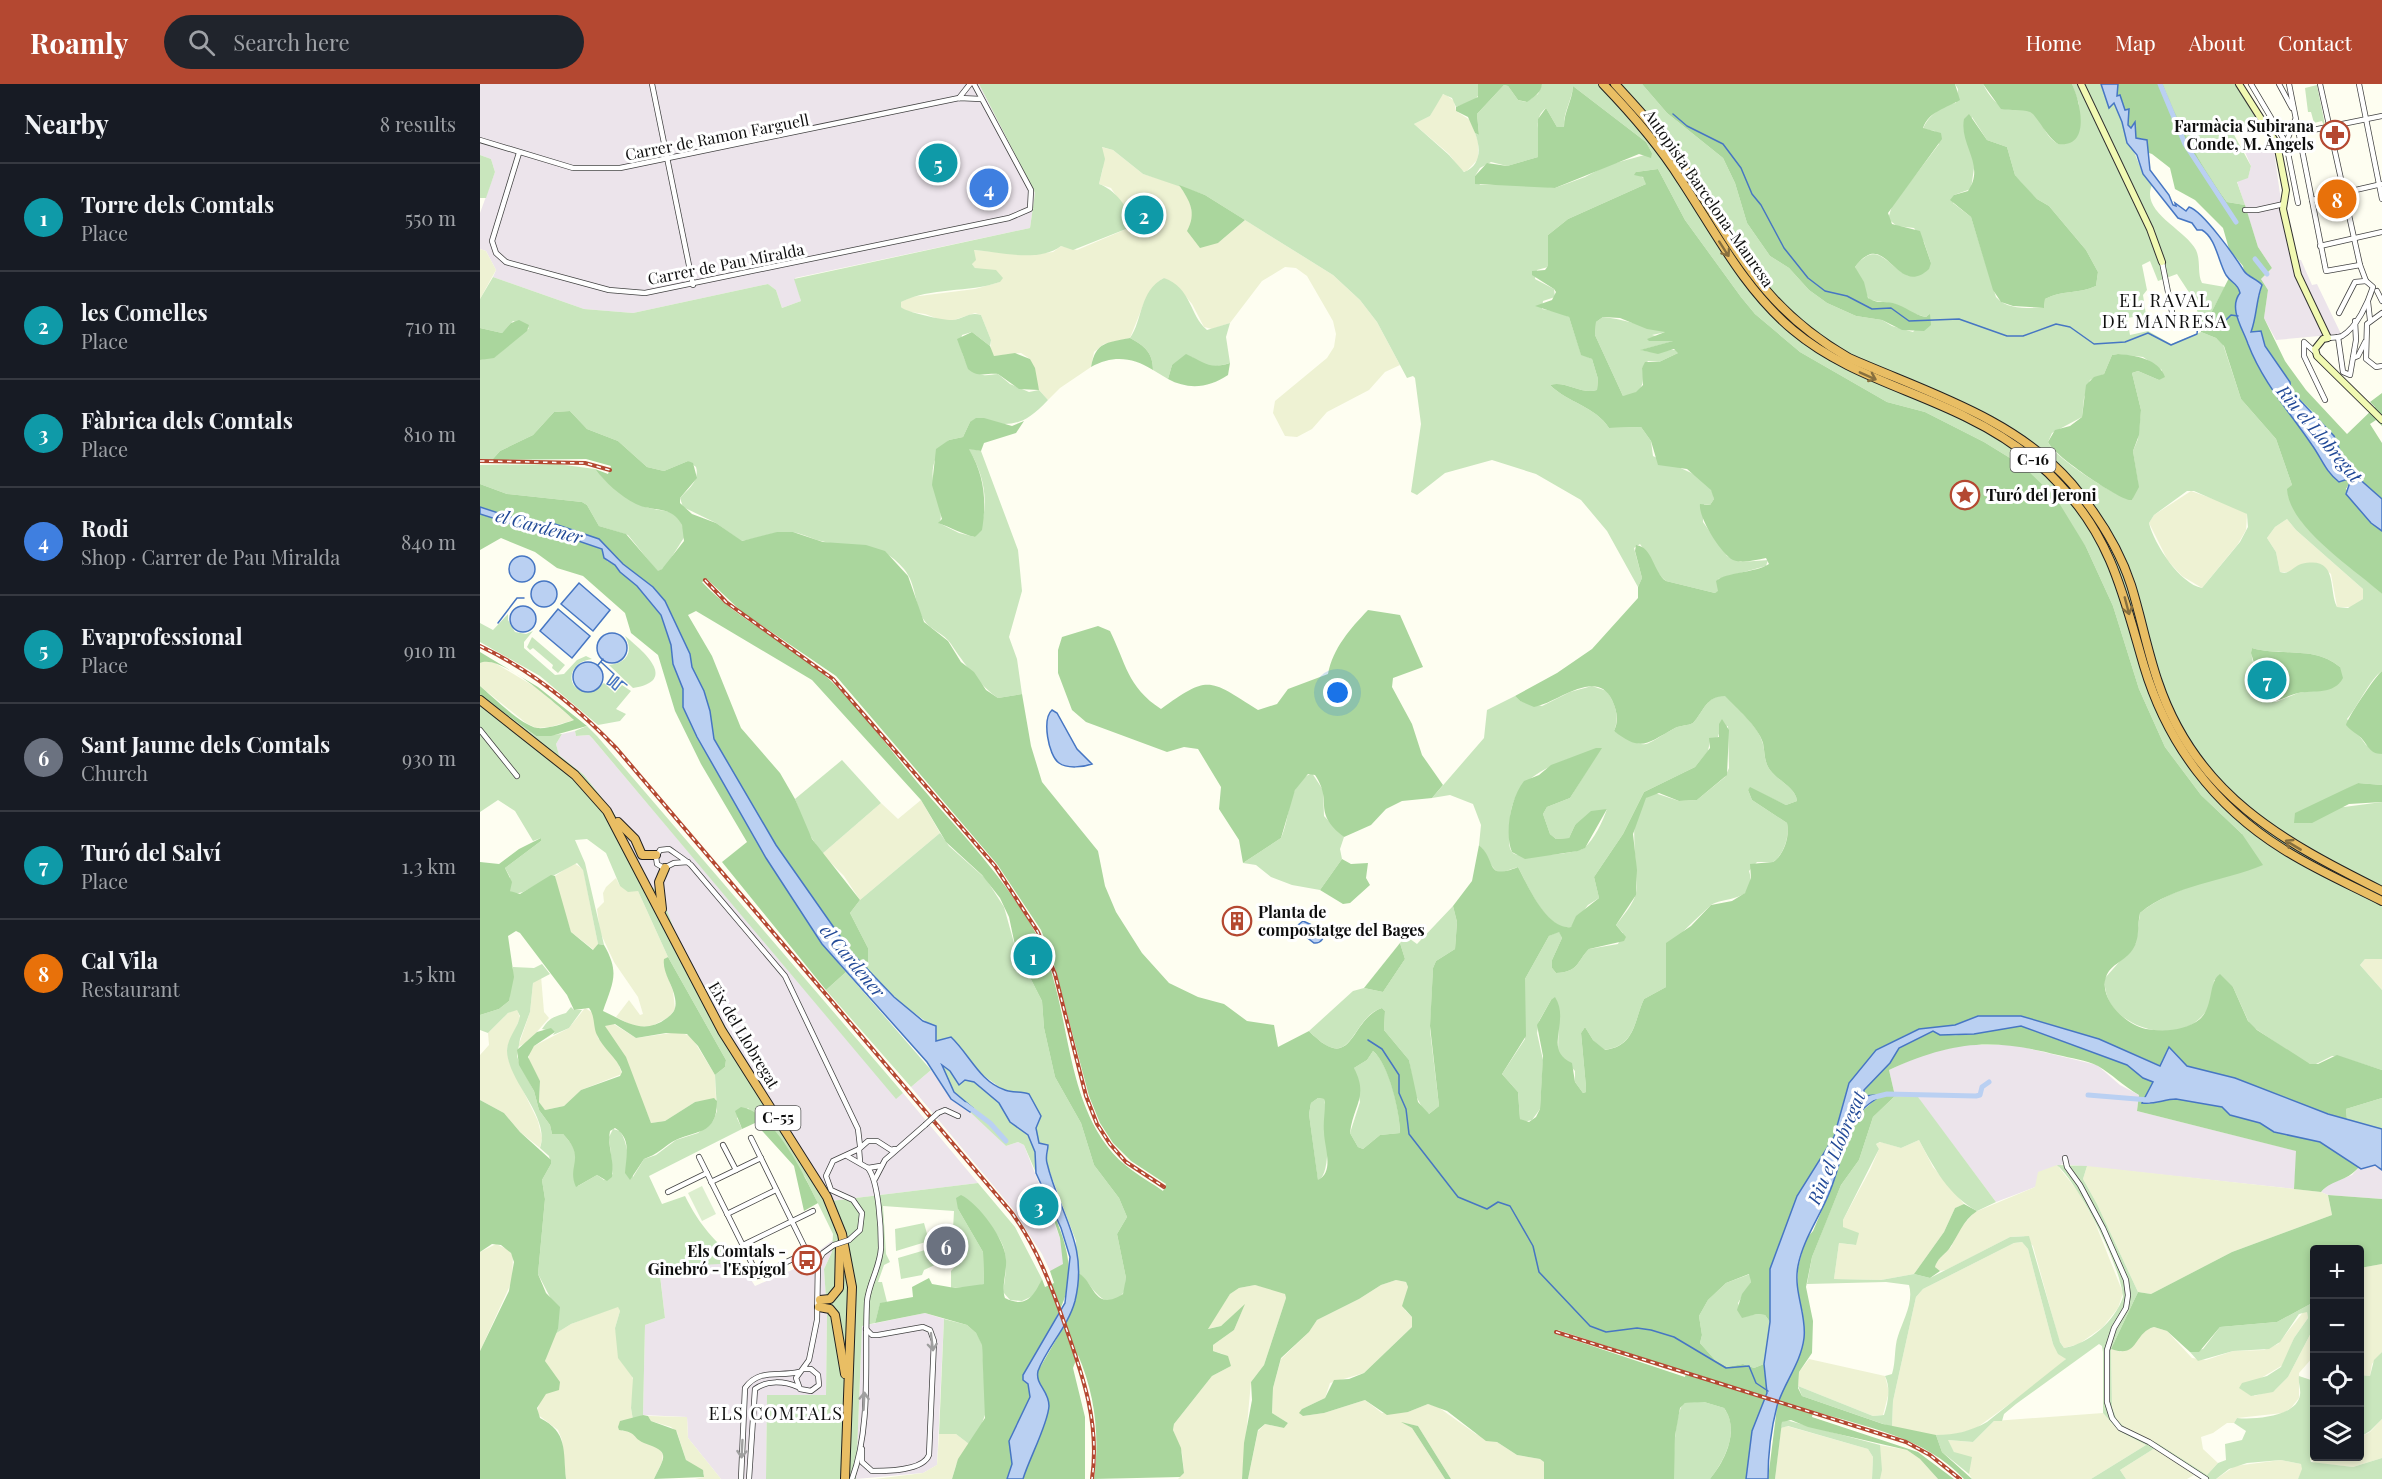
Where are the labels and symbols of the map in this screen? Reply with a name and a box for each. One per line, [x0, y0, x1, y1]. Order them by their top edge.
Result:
street label: Autopista Barcelona-Manresa [1639, 104, 1779, 291]
street label: Carrer de Ramon Farguell [623, 108, 811, 165]
place label: Farmàcia Subirana Conde, M. Àngels [2174, 115, 2315, 154]
pharmacy icon: Farmàcia Subirana Conde, M. Àngels [2319, 119, 2351, 151]
pin: 5 [918, 140, 958, 185]
pin: 4 [970, 166, 1008, 210]
pin: 8 [2318, 176, 2356, 222]
pin: 2 [1124, 192, 1164, 238]
street label: Carrer de Pau Miralda [646, 238, 806, 289]
one-way arrow [1718, 241, 1730, 257]
district label: EL RAVAL DE MANRESA [2102, 288, 2228, 333]
one-way arrow [1859, 370, 1877, 382]
water label: Riu el Llobregat [2271, 379, 2368, 488]
road number: C-16 [2010, 448, 2056, 472]
place icon: Turó del Jeroni [1949, 479, 1981, 511]
place label: Turó del Jeroni [1986, 484, 2097, 505]
water label: el Cardener [493, 503, 586, 549]
one-way arrow [2122, 596, 2134, 615]
pin: 7 [2248, 658, 2286, 702]
your location [1323, 678, 1352, 707]
one-way arrow [2285, 838, 2302, 850]
place label: Planta de compostatge del Bages [1258, 901, 1425, 940]
building icon: Planta de compostatge del Bages [1221, 905, 1253, 937]
water label: el Cardener [815, 919, 891, 1003]
pin: 1 [1014, 934, 1052, 978]
street label: Eix del Llobregat [704, 978, 785, 1092]
water label: Riu el Llobregat [1801, 1087, 1871, 1209]
road number: C-55 [756, 1106, 800, 1130]
pin: 3 [1020, 1184, 1058, 1228]
pin: 6 [926, 1224, 966, 1268]
place label: Els Comtals - Ginebró - l'Espígol [648, 1240, 786, 1279]
bus stop icon: Els Comtals - Ginebró - l'Espígol [791, 1244, 823, 1276]
one-way arrow [927, 1332, 938, 1351]
one-way arrow [858, 1391, 869, 1411]
district label: ELS COMTALS [708, 1401, 844, 1425]
one-way arrow [737, 1439, 748, 1459]

